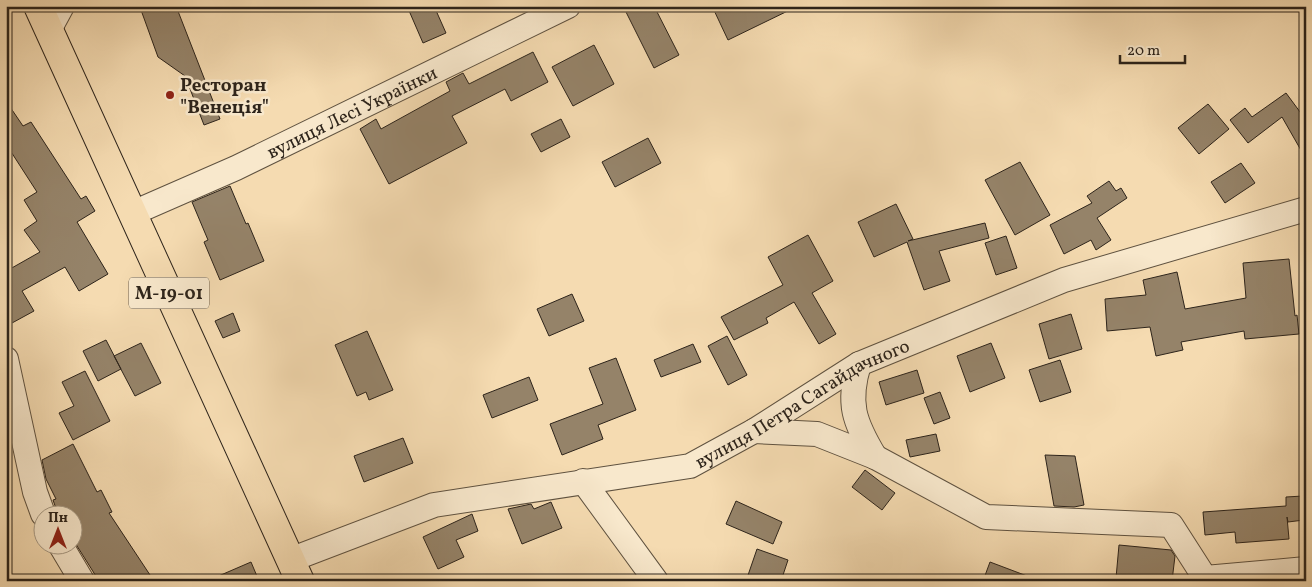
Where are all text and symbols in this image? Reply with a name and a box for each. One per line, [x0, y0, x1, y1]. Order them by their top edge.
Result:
scale bar [1120, 32, 1184, 64]
text: 20 m [1127, 41, 1160, 62]
street label: вулиця Лесі Українки [263, 61, 442, 166]
place label: Ресторан "Венеція" [180, 73, 269, 121]
marker: Ресторан "Венеція" [164, 89, 176, 101]
road number: М-19-01 [129, 278, 209, 308]
street label: вулиця Петра Сагайдачного [691, 334, 914, 476]
north arrow [32, 504, 82, 554]
text: Пн [48, 509, 68, 528]

